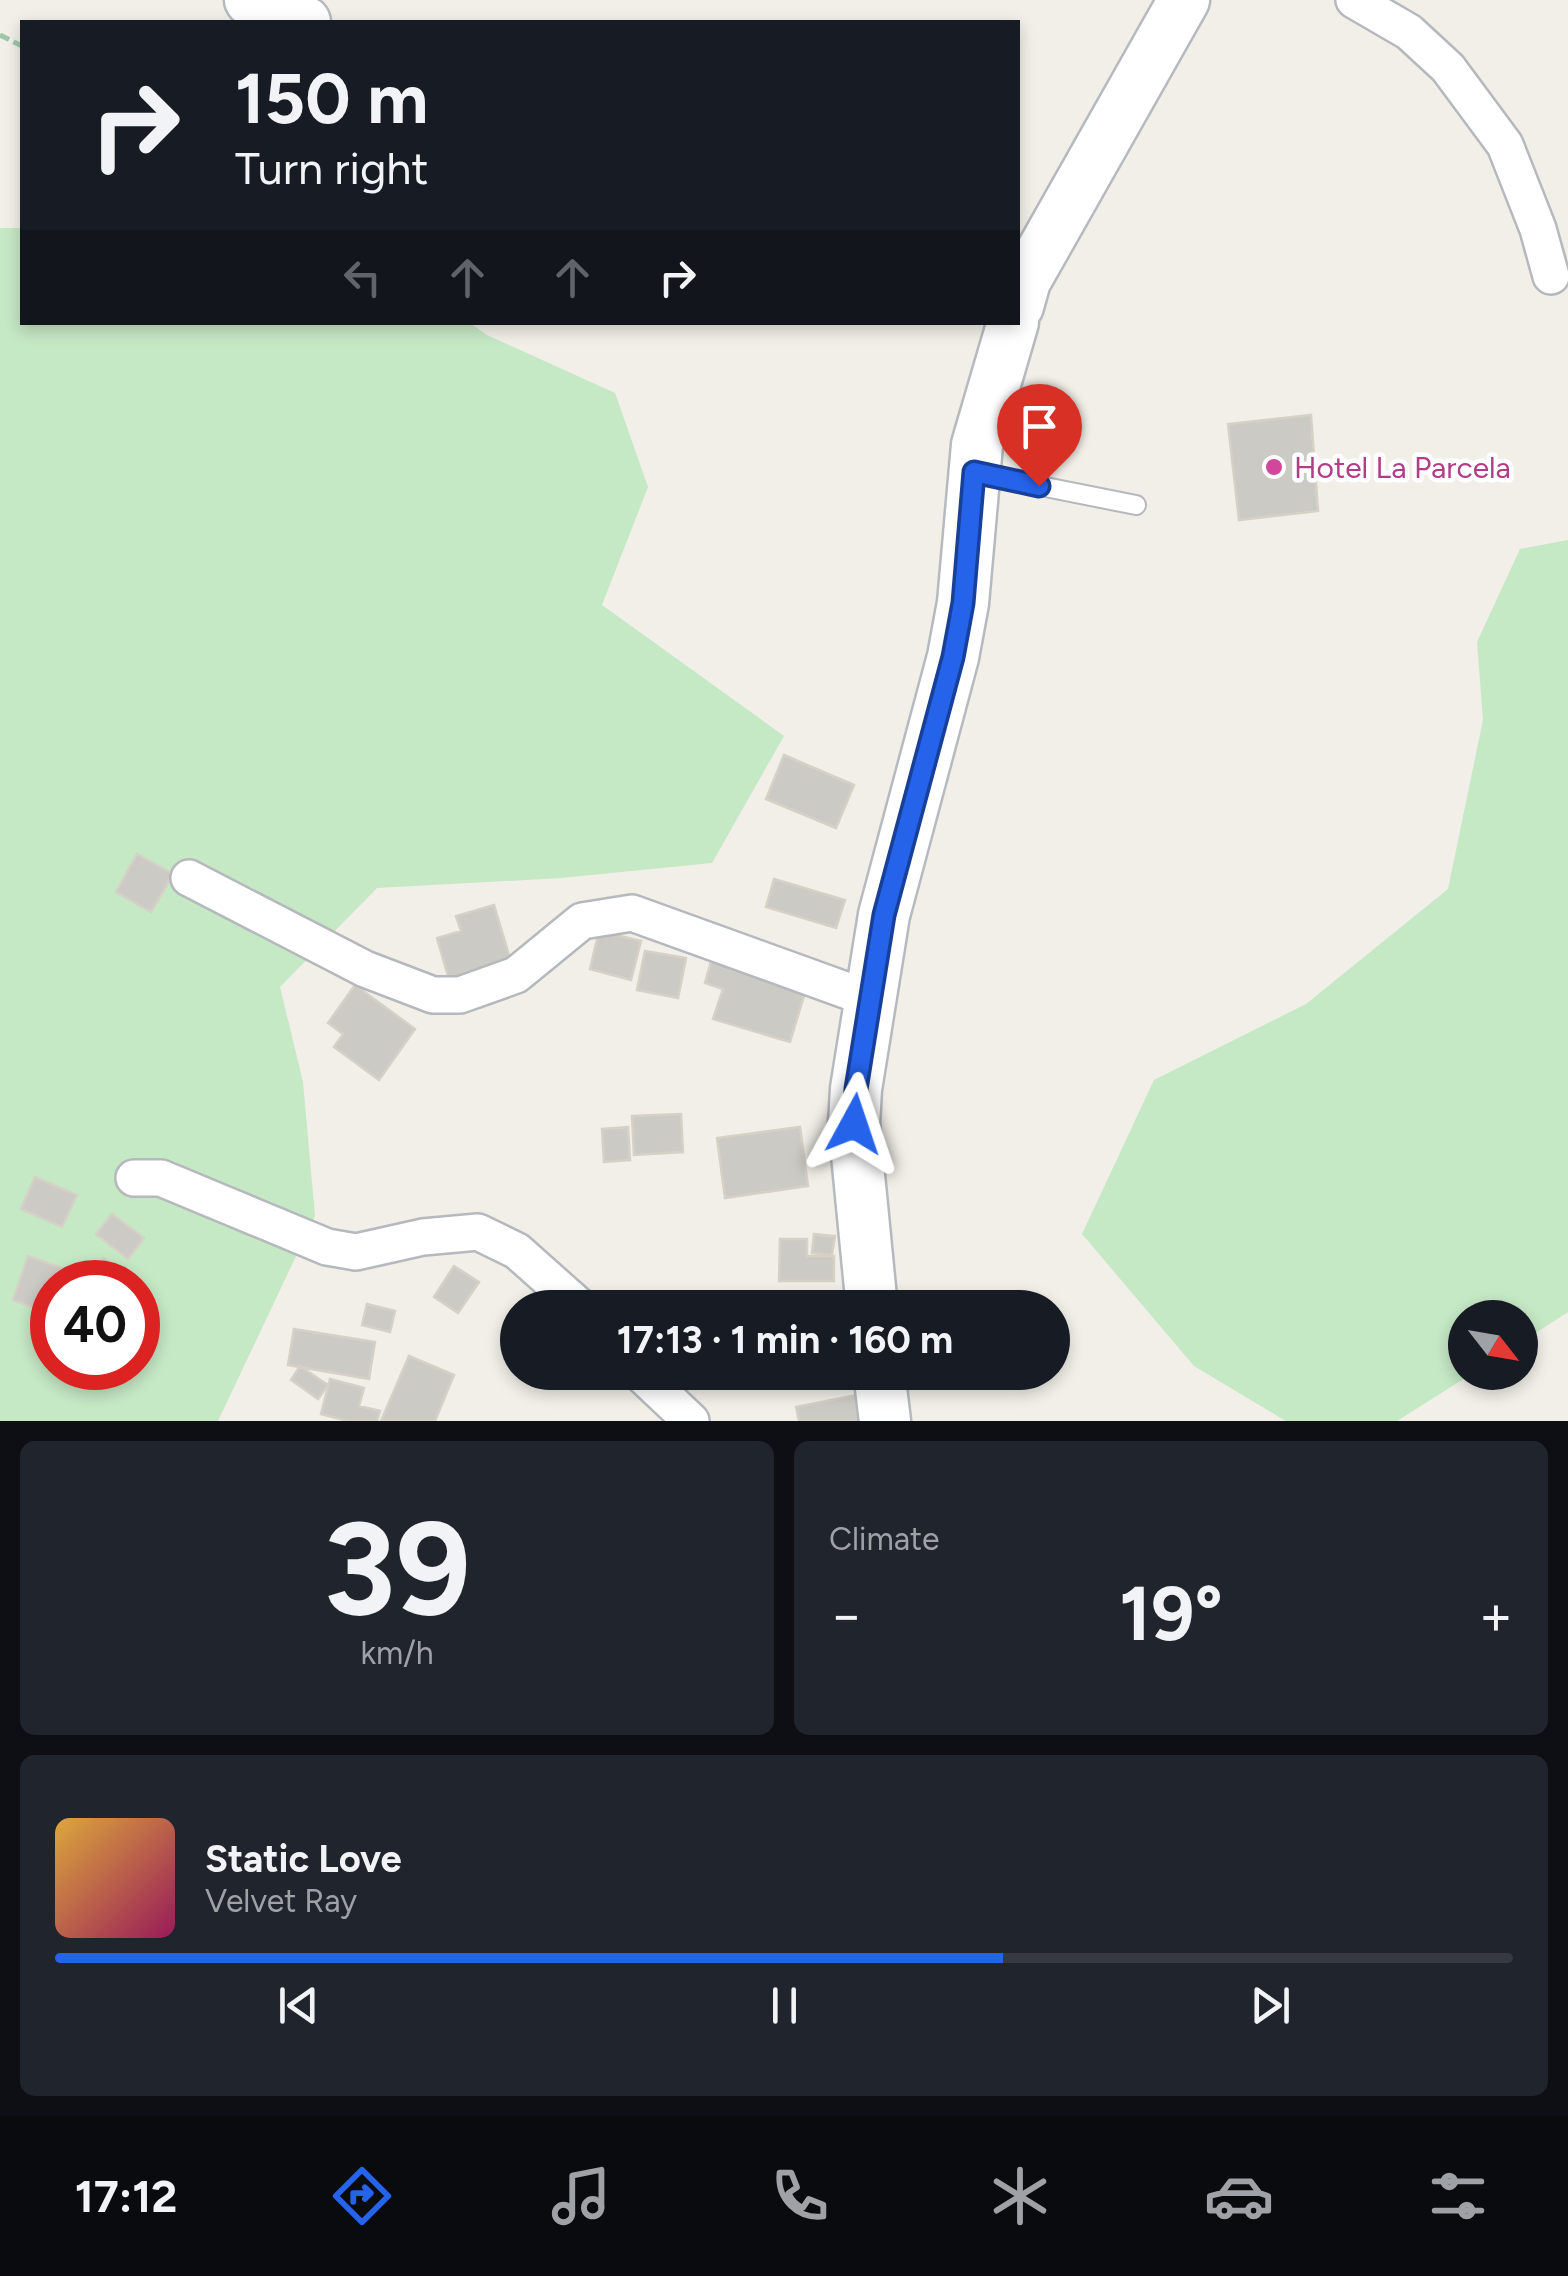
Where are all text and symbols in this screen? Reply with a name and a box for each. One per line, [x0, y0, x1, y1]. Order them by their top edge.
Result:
text: 150 m [235, 56, 428, 141]
icon: right [70, 60, 200, 190]
text: Turn right [235, 141, 428, 195]
icon: left [335, 250, 390, 305]
icon: ahead [440, 250, 495, 305]
icon: ahead [545, 250, 600, 305]
icon: right [650, 250, 705, 305]
pin [997, 384, 1082, 487]
icon: arrive [1012, 399, 1067, 454]
place label: Hotel La Parcela [1294, 449, 1511, 486]
marker: Hotel La Parcela [1263, 456, 1285, 478]
position arrow [802, 1072, 906, 1176]
speed limit sign: 40 [30, 1260, 160, 1390]
north arrow [1448, 1300, 1538, 1390]
map controls [1448, 1300, 1538, 1390]
text: 17:13 · 1 min · 160 m [617, 1317, 953, 1363]
text: 39 [323, 1491, 471, 1647]
text: Climate [829, 1520, 940, 1558]
text: 19° [1119, 1569, 1223, 1659]
text: − [829, 1582, 863, 1648]
text: + [1479, 1582, 1513, 1648]
text: km/h [360, 1634, 434, 1672]
text: Static Love [205, 1836, 402, 1882]
text: Velvet Ray [205, 1882, 357, 1920]
icon: previous [271, 1978, 326, 2033]
icon: pause [757, 1978, 812, 2033]
icon: next [1243, 1978, 1298, 2033]
icon: directions [327, 2161, 397, 2231]
icon: music [546, 2161, 616, 2231]
icon: phone [765, 2161, 835, 2231]
icon: climate [985, 2161, 1055, 2231]
icon: car [1204, 2161, 1274, 2231]
icon: filters [1423, 2161, 1493, 2231]
text: 17:12 [75, 2169, 177, 2223]

